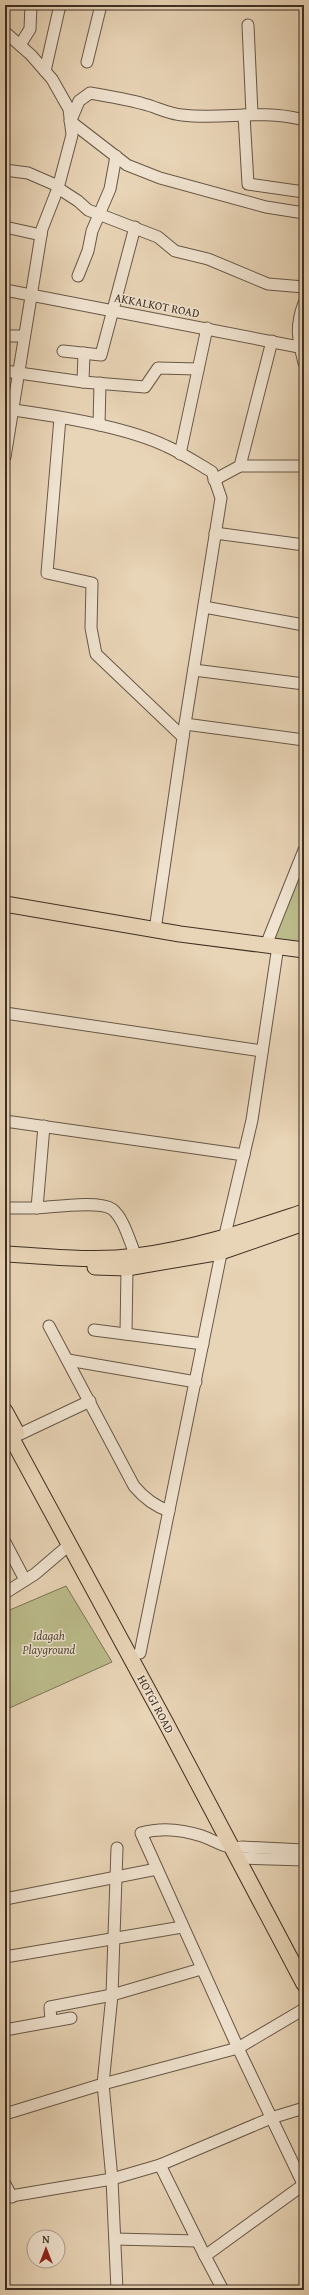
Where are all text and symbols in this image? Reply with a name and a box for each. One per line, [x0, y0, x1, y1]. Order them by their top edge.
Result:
street label: AKKALKOT ROAD [113, 288, 201, 322]
park label: Idagah Playground [22, 1627, 76, 1658]
street label: HOTGI ROAD [134, 1672, 178, 1736]
north arrow [26, 2229, 66, 2269]
text: N [42, 2231, 50, 2247]

